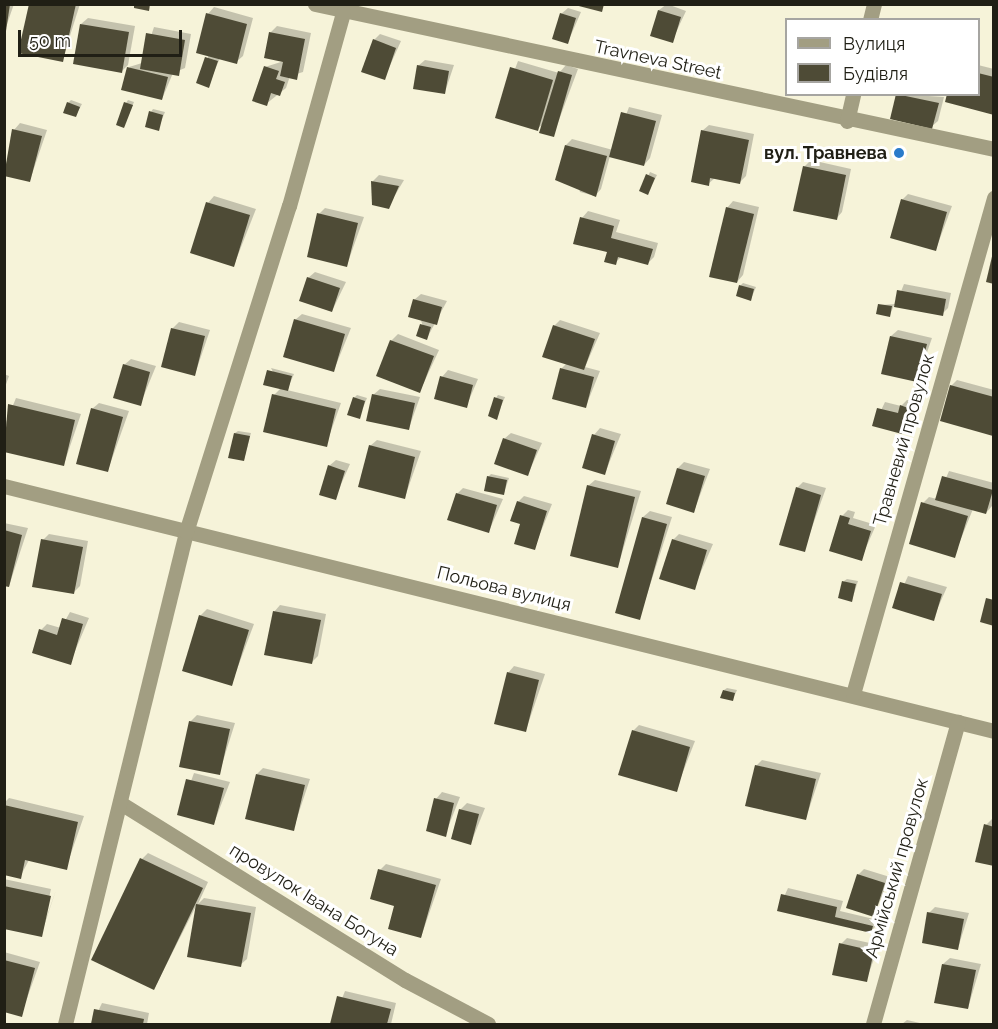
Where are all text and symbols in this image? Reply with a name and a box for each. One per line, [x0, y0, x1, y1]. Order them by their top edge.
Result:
scale bar [21, 18, 184, 56]
legend [785, 18, 980, 96]
text: 50 m [29, 30, 71, 51]
text: Вулиця [843, 33, 905, 54]
street label: Travneva Street [593, 36, 723, 84]
text: Будівля [843, 63, 908, 84]
place label: вул. Травнева [764, 142, 887, 164]
marker: вул. Травнева [892, 146, 906, 160]
street label: Травневий провулок [869, 351, 939, 529]
street label: Польова вулиця [435, 562, 573, 616]
street label: Армійський провулок [861, 776, 933, 960]
street label: провулок Івана Богуна [226, 839, 402, 961]

